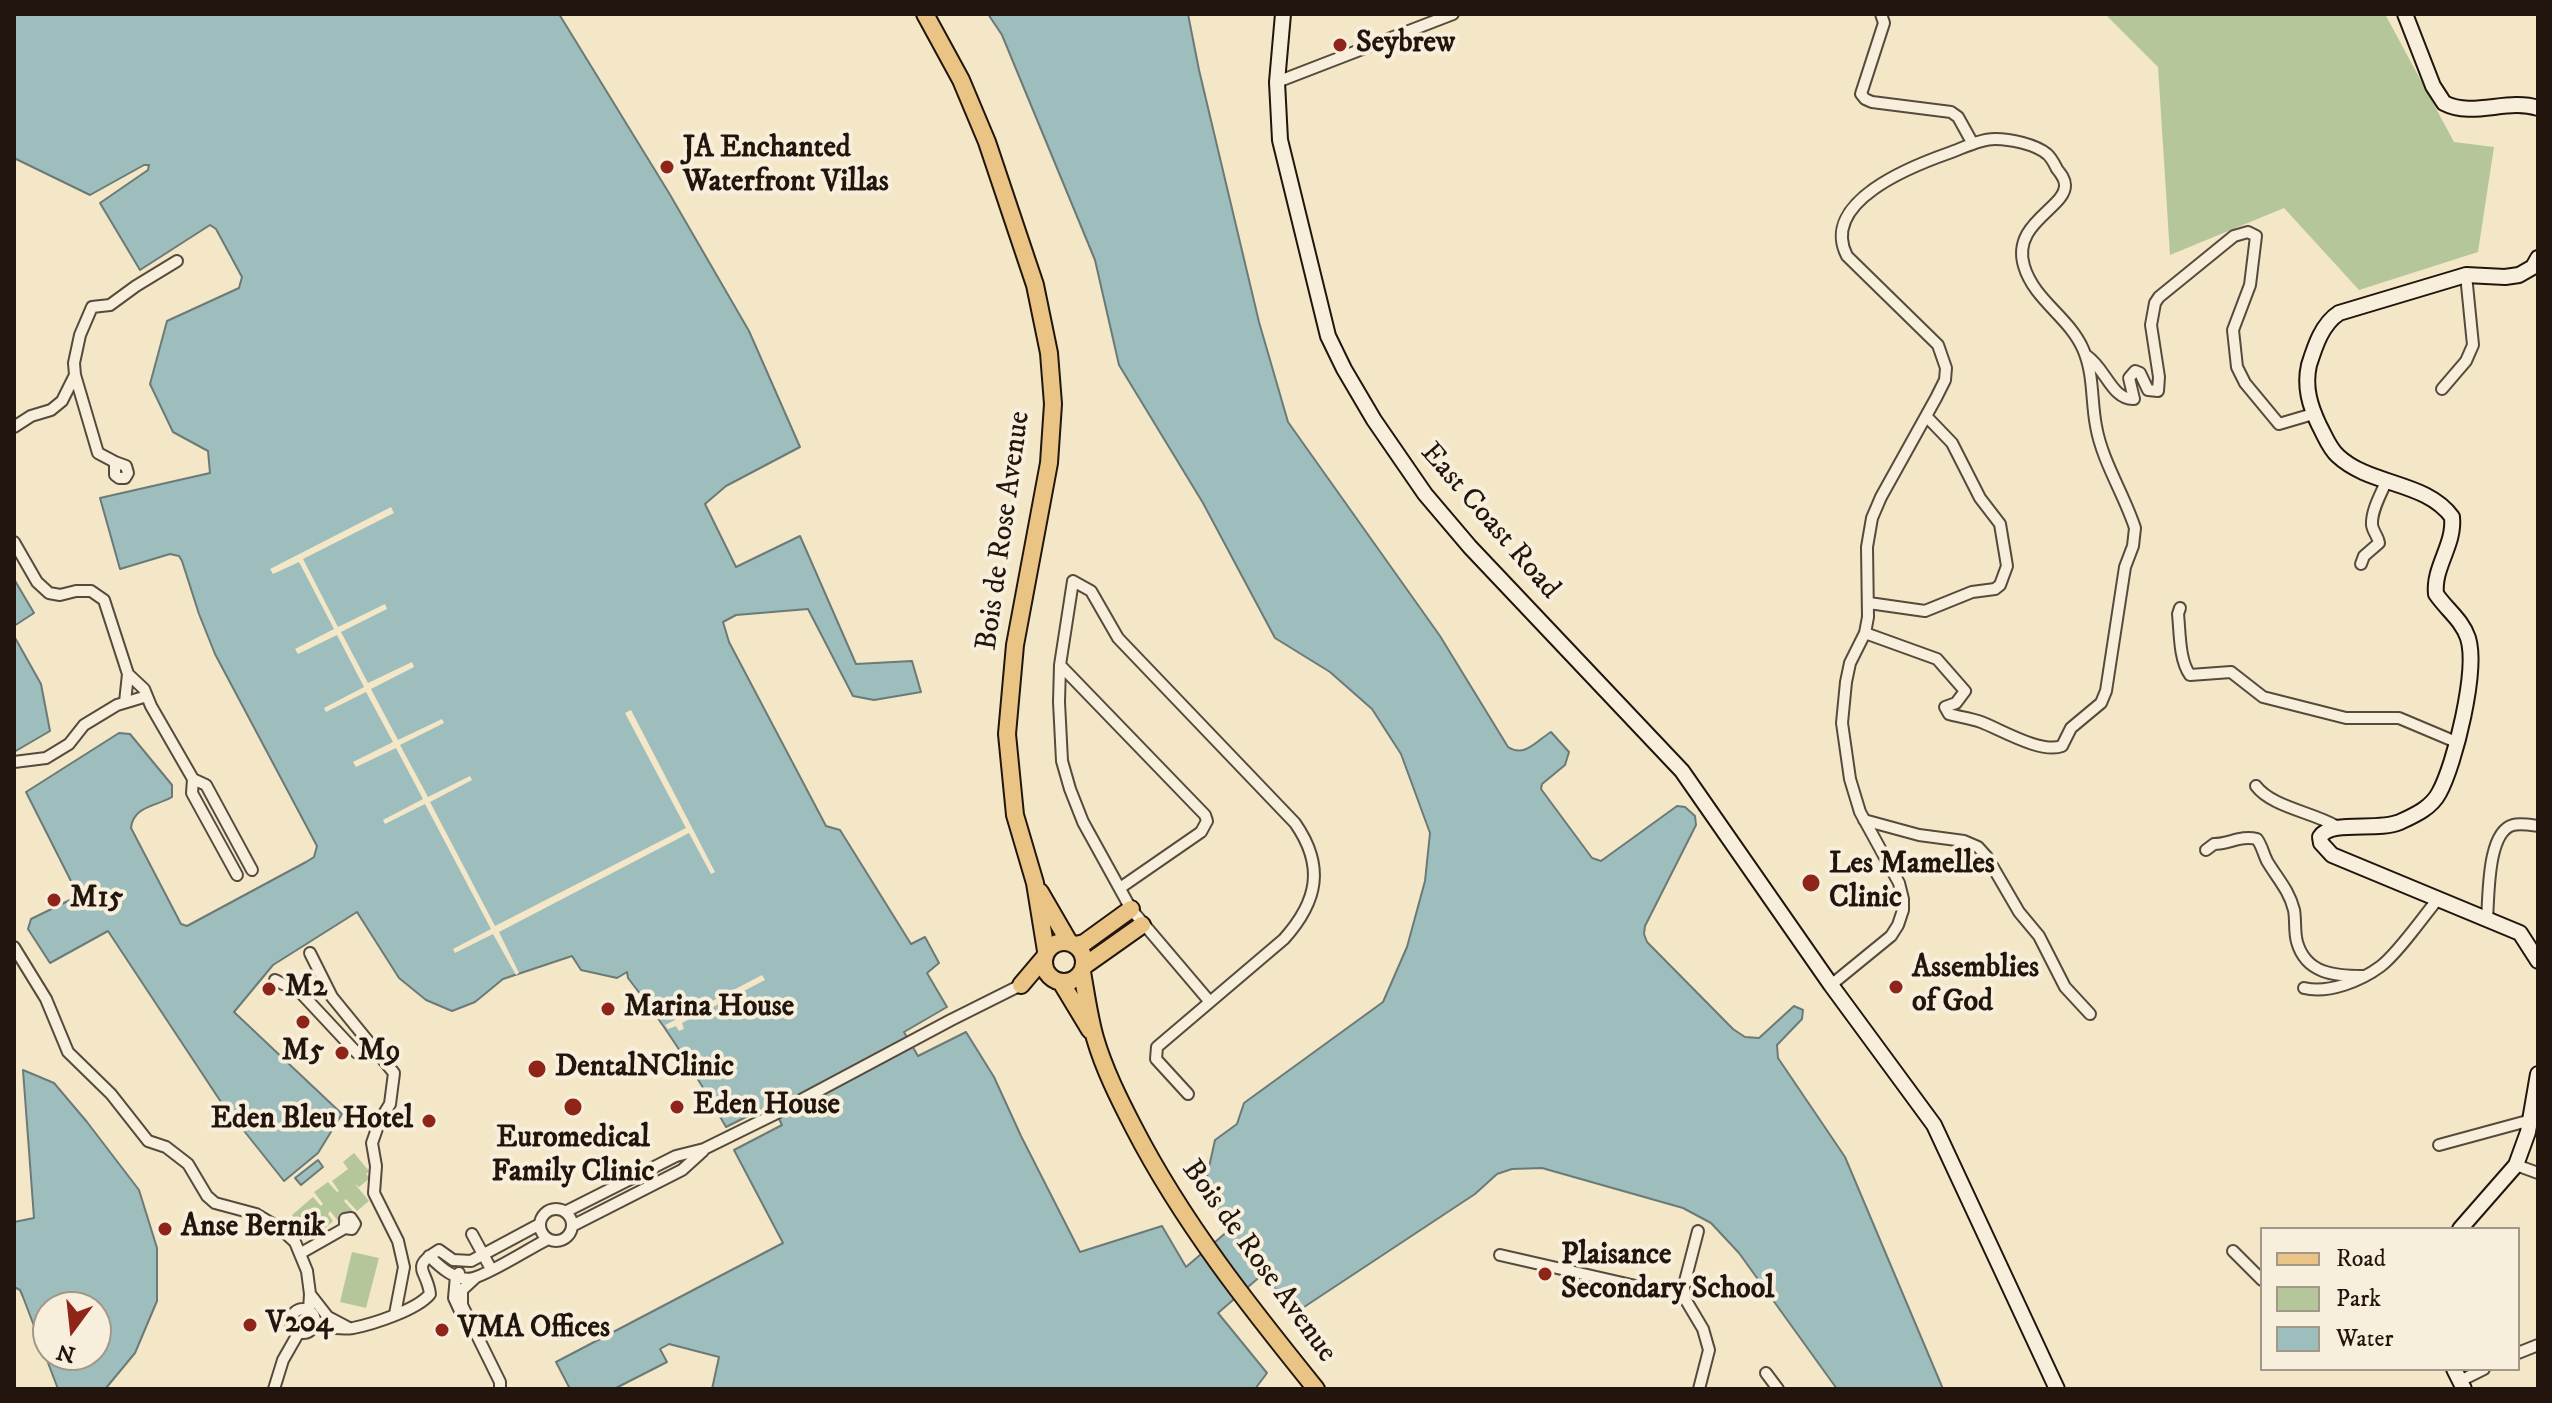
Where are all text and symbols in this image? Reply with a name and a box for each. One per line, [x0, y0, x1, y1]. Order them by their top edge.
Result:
place label: Seybrew [1356, 27, 1455, 63]
marker: Seybrew [1331, 36, 1349, 54]
place label: JA Enchanted Waterfront Villas [683, 132, 889, 202]
marker: JA Enchanted Waterfront Villas [658, 158, 676, 176]
street label: Bois de Rose Avenue [970, 409, 1040, 653]
street label: East Coast Road [1411, 436, 1567, 608]
place label: Les Mamelles Clinic [1829, 848, 1995, 918]
marker: Les Mamelles Clinic [1800, 872, 1822, 894]
place label: M15 [70, 882, 123, 918]
marker: M15 [45, 891, 63, 909]
place label: Assemblies of God [1912, 952, 2039, 1022]
place label: M2 [285, 971, 327, 1007]
marker: Assemblies of God [1887, 978, 1905, 996]
marker: M2 [260, 980, 278, 998]
place label: Marina House [624, 991, 794, 1027]
marker: Marina House [599, 1000, 617, 1018]
marker: M5 [294, 1013, 312, 1031]
place label: M5 [282, 1035, 324, 1071]
place label: M9 [358, 1035, 400, 1071]
marker: M9 [333, 1044, 351, 1062]
place label: DentalNClinic [555, 1051, 734, 1087]
marker: DentalNClinic [526, 1058, 548, 1080]
place label: Eden House [693, 1089, 840, 1125]
marker: Euromedical Family Clinic [562, 1096, 584, 1118]
marker: Eden House [668, 1098, 686, 1116]
place label: Eden Bleu Hotel [211, 1103, 413, 1139]
marker: Eden Bleu Hotel [420, 1112, 438, 1130]
place label: Euromedical Family Clinic [492, 1122, 654, 1192]
street label: Bois de Rose Avenue [1173, 1154, 1343, 1370]
place label: Anse Bernik [181, 1211, 325, 1247]
marker: Anse Bernik [156, 1220, 174, 1238]
legend [2260, 1227, 2520, 1371]
place label: Plaisance Secondary School [1561, 1239, 1774, 1310]
text: Road [2336, 1244, 2386, 1274]
marker: Plaisance Secondary School [1536, 1265, 1554, 1283]
text: Park [2336, 1284, 2381, 1314]
north arrow [32, 1291, 112, 1371]
place label: V204 [266, 1307, 333, 1343]
place label: VMA Offices [458, 1312, 610, 1348]
marker: V204 [241, 1316, 259, 1334]
marker: VMA Offices [433, 1321, 451, 1339]
text: Water [2336, 1324, 2393, 1354]
text: N [54, 1337, 78, 1368]

